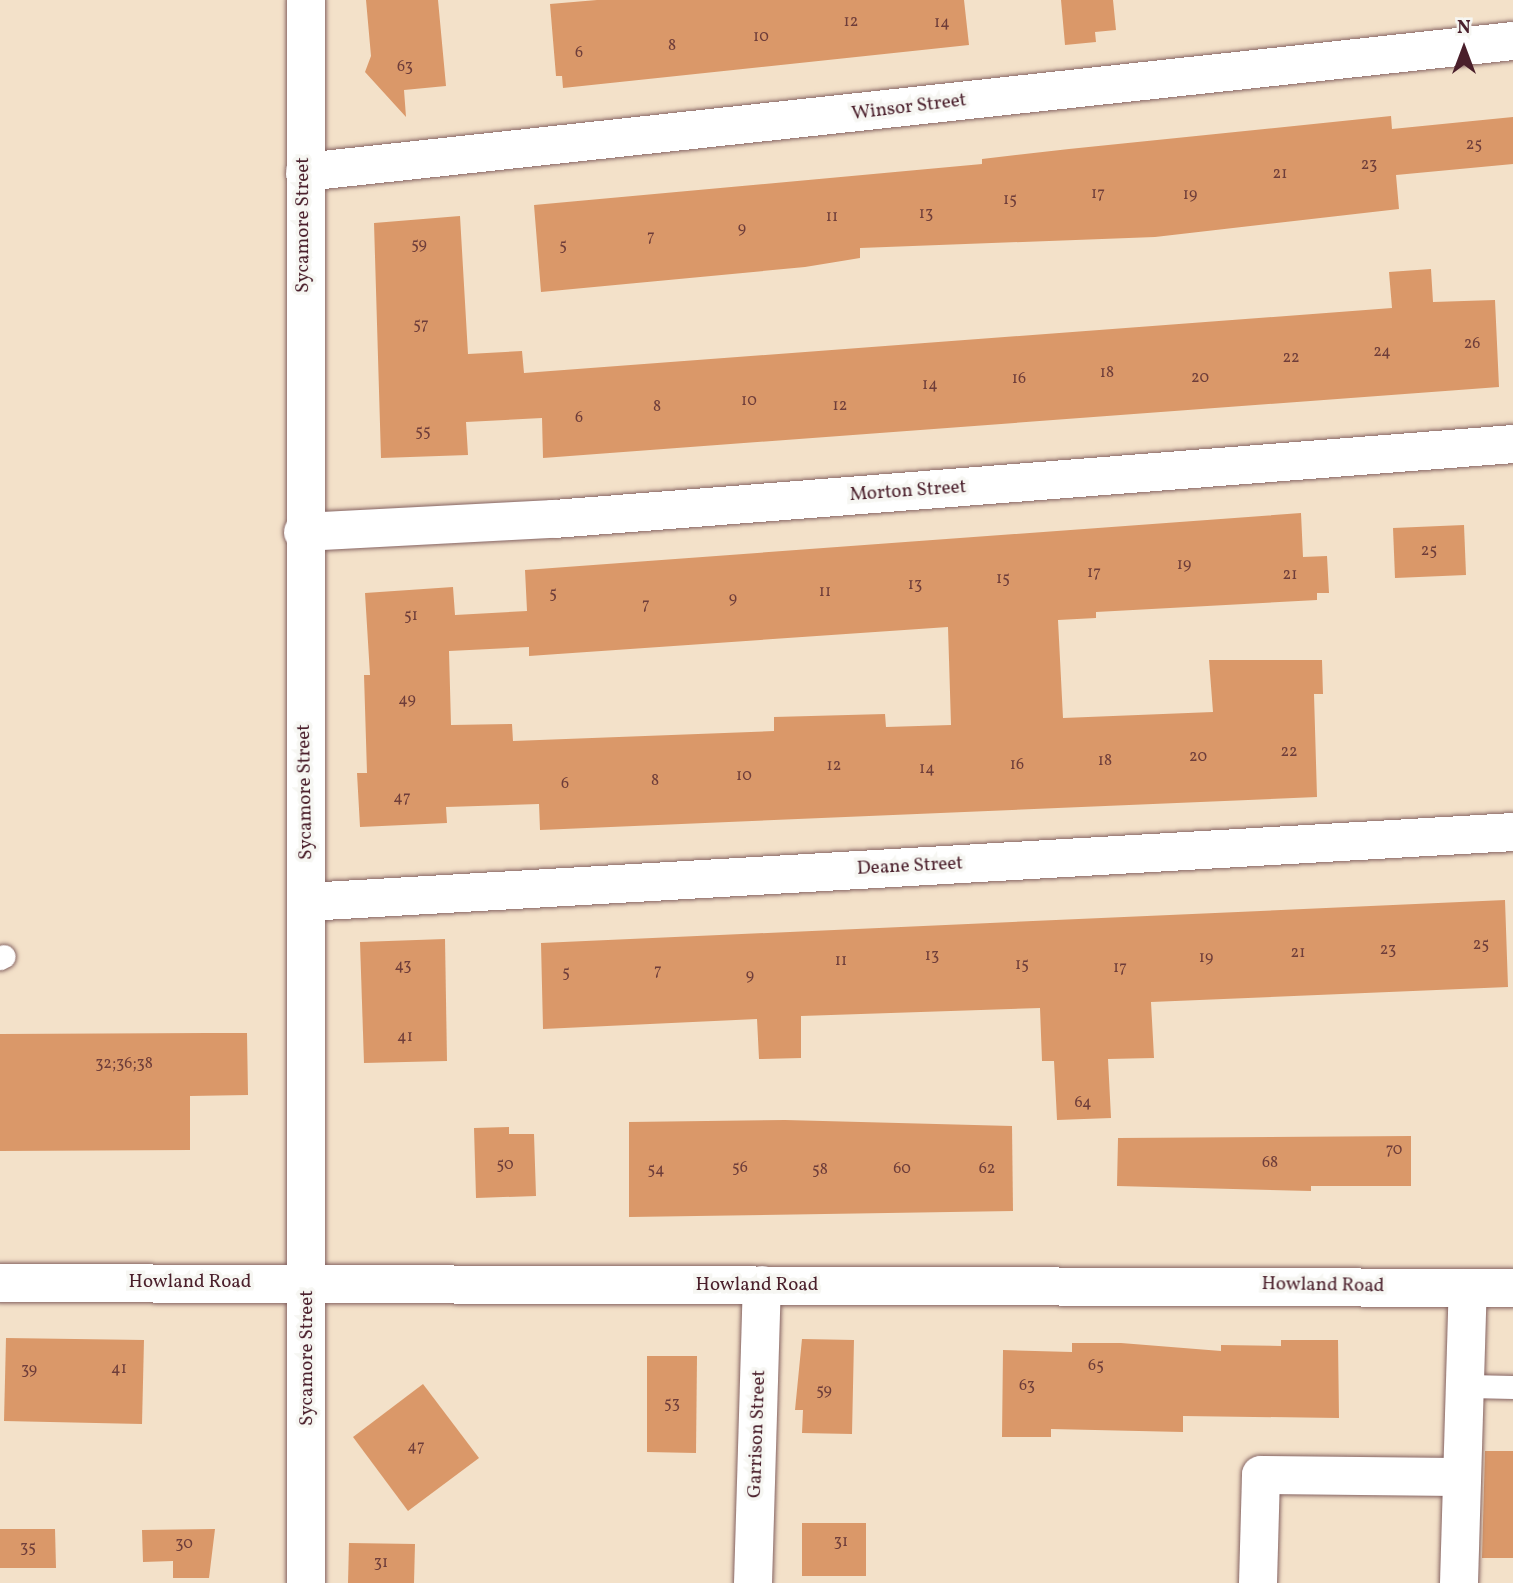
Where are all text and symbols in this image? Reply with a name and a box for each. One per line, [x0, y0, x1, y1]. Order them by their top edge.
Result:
house number: 12 [844, 12, 858, 32]
house number: 14 [934, 13, 950, 33]
north arrow [1429, 14, 1499, 84]
text: N [1457, 15, 1471, 41]
house number: 10 [753, 27, 769, 47]
house number: 8 [668, 36, 676, 56]
house number: 6 [575, 43, 583, 63]
house number: 63 [397, 57, 413, 77]
street label: Winsor Street [850, 90, 968, 126]
house number: 25 [1466, 135, 1482, 155]
house number: 23 [1361, 155, 1377, 175]
street label: Sycamore Street [293, 157, 315, 293]
house number: 21 [1273, 164, 1287, 184]
house number: 17 [1091, 184, 1105, 204]
house number: 19 [1183, 185, 1197, 205]
house number: 15 [1003, 190, 1017, 210]
house number: 13 [919, 204, 933, 224]
house number: 11 [826, 207, 838, 227]
house number: 9 [738, 219, 746, 239]
house number: 7 [647, 227, 655, 247]
house number: 59 [411, 235, 427, 255]
house number: 5 [559, 236, 567, 256]
house number: 57 [413, 315, 429, 335]
house number: 26 [1464, 334, 1480, 354]
house number: 24 [1373, 342, 1391, 362]
house number: 22 [1282, 348, 1300, 368]
house number: 18 [1100, 363, 1114, 383]
house number: 20 [1191, 368, 1209, 388]
house number: 16 [1012, 369, 1026, 389]
house number: 14 [922, 375, 938, 395]
house number: 10 [741, 391, 757, 411]
house number: 12 [833, 396, 847, 416]
house number: 8 [653, 397, 661, 417]
house number: 6 [575, 408, 583, 428]
house number: 55 [415, 422, 431, 442]
street label: Morton Street [849, 477, 967, 507]
house number: 25 [1421, 541, 1437, 561]
house number: 19 [1177, 555, 1191, 575]
house number: 17 [1087, 563, 1101, 583]
house number: 21 [1283, 565, 1297, 585]
house number: 15 [996, 569, 1010, 589]
house number: 13 [908, 575, 922, 595]
house number: 11 [819, 582, 831, 602]
house number: 5 [549, 584, 557, 604]
house number: 9 [729, 589, 737, 609]
house number: 7 [642, 595, 650, 615]
house number: 51 [404, 606, 418, 626]
house number: 49 [398, 690, 416, 710]
street label: Sycamore Street [293, 724, 319, 860]
house number: 22 [1280, 742, 1298, 762]
house number: 20 [1189, 747, 1207, 767]
house number: 18 [1098, 751, 1112, 771]
house number: 16 [1010, 755, 1024, 775]
house number: 12 [827, 756, 841, 776]
house number: 14 [919, 759, 935, 779]
house number: 10 [736, 766, 752, 786]
house number: 8 [651, 771, 659, 791]
house number: 6 [561, 774, 569, 794]
house number: 47 [393, 788, 411, 808]
street label: Deane Street [856, 853, 964, 881]
house number: 25 [1473, 935, 1489, 955]
house number: 23 [1380, 940, 1396, 960]
house number: 21 [1291, 943, 1305, 963]
house number: 13 [925, 946, 939, 966]
house number: 19 [1199, 948, 1213, 968]
house number: 11 [835, 951, 847, 971]
house number: 15 [1015, 955, 1029, 975]
house number: 43 [394, 956, 412, 976]
house number: 17 [1113, 958, 1127, 978]
house number: 7 [654, 961, 662, 981]
house number: 5 [562, 963, 570, 983]
house number: 9 [746, 966, 754, 986]
house number: 41 [397, 1027, 413, 1047]
house number: 32;36;38 [95, 1054, 153, 1074]
house number: 64 [1074, 1093, 1092, 1113]
house number: 70 [1386, 1140, 1402, 1160]
house number: 68 [1262, 1153, 1278, 1173]
house number: 50 [497, 1155, 513, 1175]
house number: 56 [732, 1158, 748, 1178]
house number: 60 [893, 1159, 911, 1179]
house number: 62 [979, 1159, 995, 1179]
house number: 54 [647, 1160, 665, 1180]
house number: 58 [812, 1160, 828, 1180]
street label: Howland Road [129, 1272, 251, 1294]
street label: Howland Road [1261, 1274, 1385, 1298]
street label: Howland Road [696, 1275, 818, 1297]
street label: Sycamore Street [297, 1290, 319, 1426]
house number: 65 [1088, 1356, 1104, 1376]
house number: 41 [111, 1359, 127, 1379]
house number: 39 [21, 1360, 37, 1380]
street label: Garrison Street [744, 1370, 772, 1498]
house number: 63 [1019, 1376, 1035, 1396]
house number: 59 [816, 1381, 832, 1401]
house number: 53 [664, 1394, 680, 1414]
house number: 47 [407, 1437, 425, 1457]
house number: 31 [834, 1532, 848, 1552]
house number: 30 [175, 1534, 193, 1554]
house number: 35 [20, 1538, 36, 1558]
house number: 31 [374, 1553, 388, 1573]

